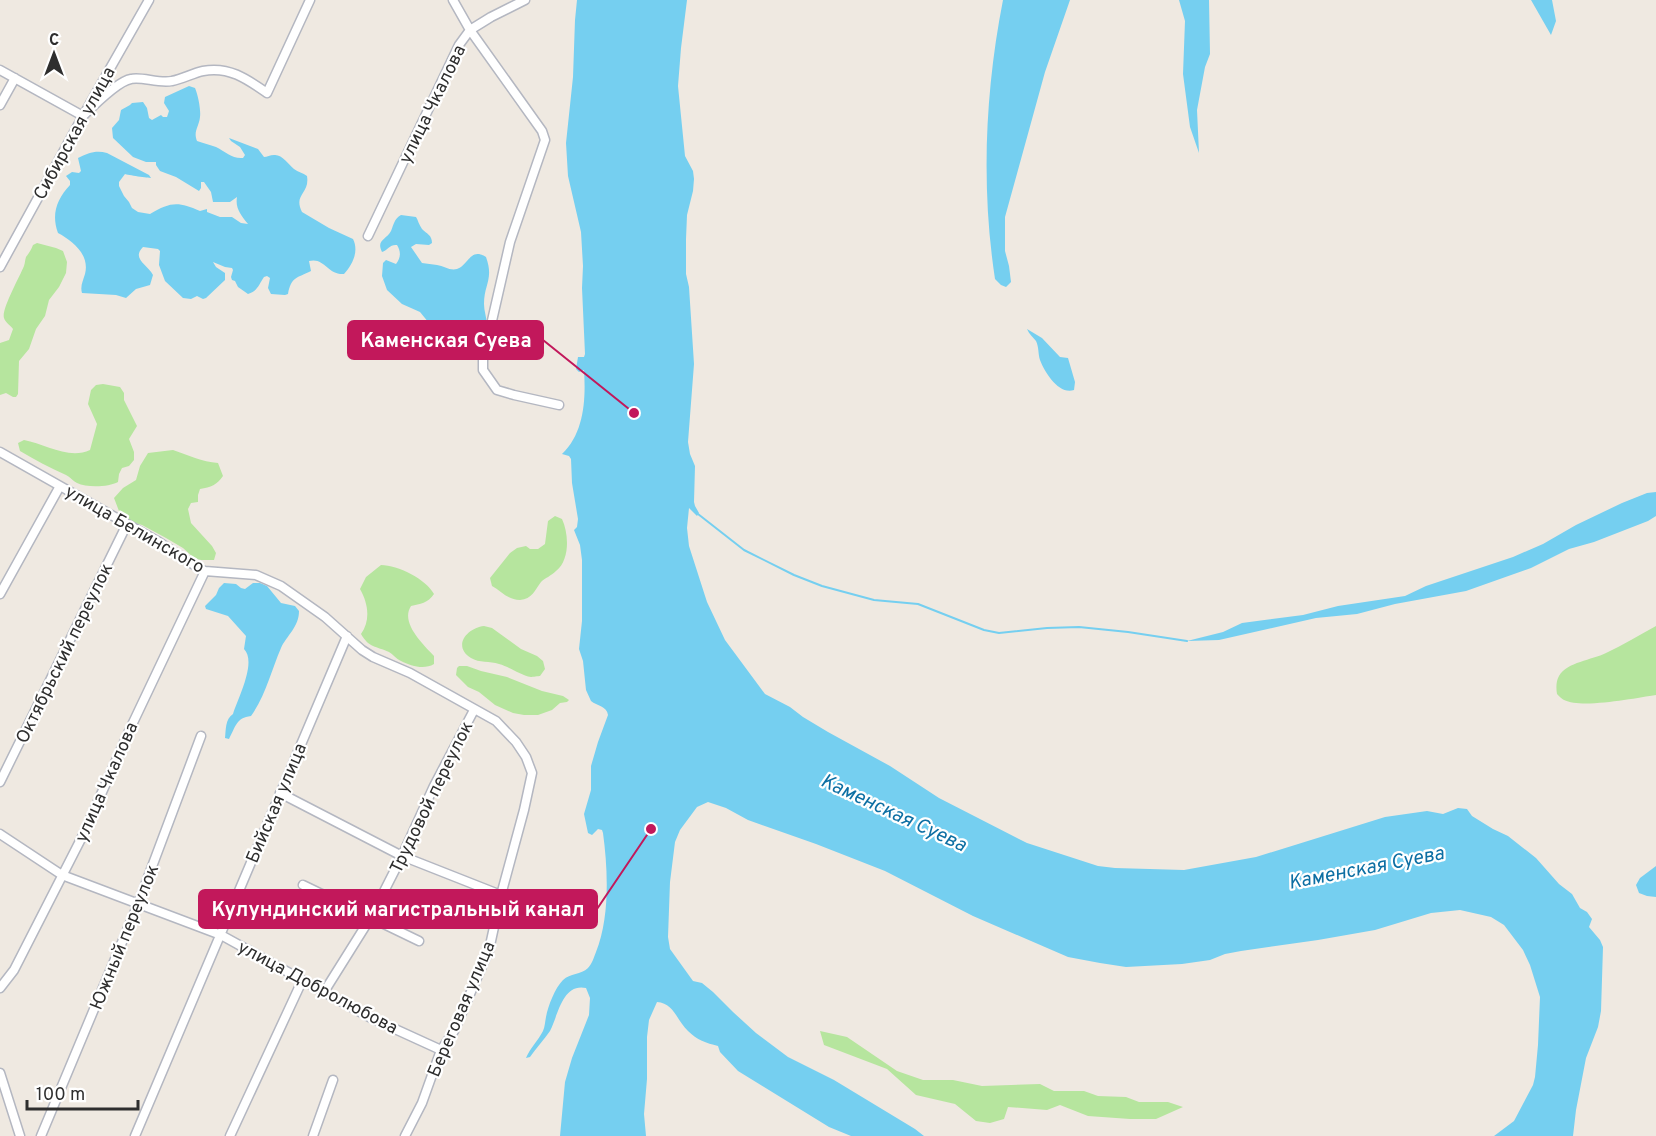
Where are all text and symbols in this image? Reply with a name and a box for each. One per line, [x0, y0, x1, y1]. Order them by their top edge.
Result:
north arrow [24, 24, 84, 84]
text: С [49, 31, 59, 51]
street label: улица Чкалова [395, 42, 472, 168]
street label: Сибирская улица [29, 63, 121, 204]
callout: Каменская Суева [348, 321, 543, 359]
text: Каменская Суева [360, 329, 532, 355]
street label: улица Белинского [60, 481, 208, 580]
street label: Октябрьский переулок [12, 560, 119, 748]
street label: Трудовой переулок [386, 718, 479, 878]
street label: улица Чкалова [71, 719, 144, 846]
street label: Бийская улица [242, 740, 313, 867]
water label: Каменская Суева [816, 769, 971, 859]
water label: Каменская Суева [1286, 841, 1447, 897]
street label: Южный переулок [86, 861, 165, 1014]
callout: Кулундинский магистральный канал [199, 890, 597, 928]
text: Кулундинский магистральный канал [211, 898, 585, 924]
street label: улица Добролюбова [233, 936, 401, 1040]
street label: Береговая улица [423, 938, 501, 1081]
scale bar [27, 1073, 138, 1111]
text: 100 m [36, 1084, 85, 1107]

